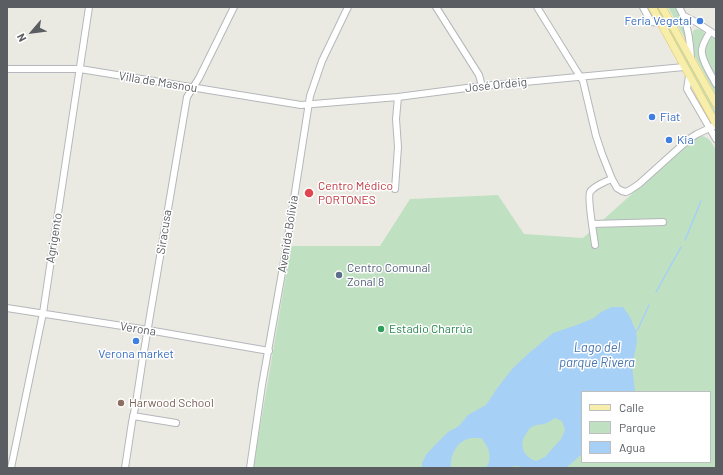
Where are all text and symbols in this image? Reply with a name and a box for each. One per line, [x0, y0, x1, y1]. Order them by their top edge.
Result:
north arrow [12, 12, 52, 52]
place label: Feria Vegetal [624, 14, 692, 28]
marker: Feria Vegetal [695, 16, 705, 26]
text: N [14, 32, 28, 44]
street label: Villa de Masnou [118, 69, 198, 95]
street label: José Ordeig [464, 75, 528, 95]
place label: Fiat [660, 110, 680, 124]
marker: Fiat [647, 112, 657, 122]
place label: Kia [677, 133, 694, 147]
marker: Kia [664, 135, 674, 145]
place label: Centro Médico PORTONES [318, 179, 393, 207]
marker: Centro Médico PORTONES [303, 187, 315, 199]
street label: Avenida Bolivia [275, 194, 301, 274]
street label: Siracusa [153, 209, 175, 255]
street label: Agrigento [43, 212, 65, 264]
place label: Centro Comunal Zonal 8 [347, 261, 430, 289]
marker: Centro Comunal Zonal 8 [334, 270, 344, 280]
street label: Verona [119, 319, 157, 339]
place label: Estadio Charrúa [389, 322, 472, 336]
marker: Estadio Charrúa [376, 324, 386, 334]
marker: Verona market [131, 336, 141, 346]
water label: Lago del parque Rivera [559, 340, 635, 371]
place label: Verona market [98, 347, 174, 361]
legend [581, 391, 711, 463]
place label: Harwood School [129, 396, 214, 410]
marker: Harwood School [116, 398, 126, 408]
text: Calle [619, 400, 644, 414]
text: Parque [619, 420, 656, 434]
text: Agua [619, 440, 645, 454]

